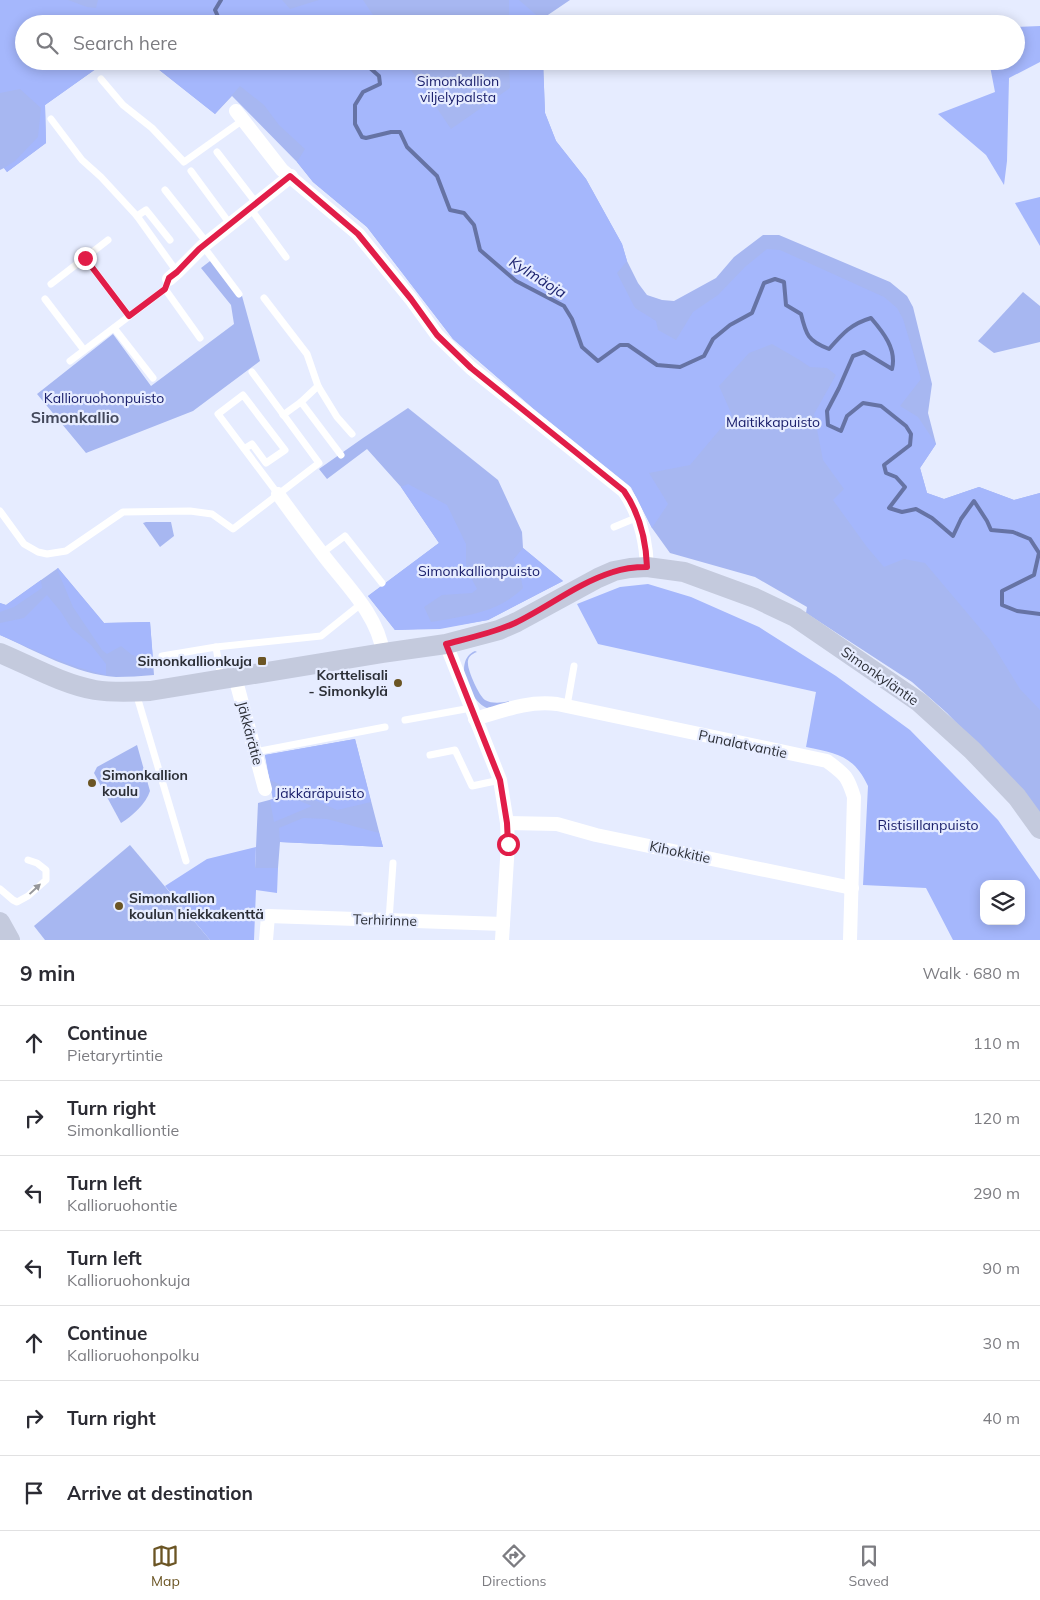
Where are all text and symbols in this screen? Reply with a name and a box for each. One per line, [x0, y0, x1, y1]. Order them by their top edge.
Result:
search box [15, 15, 1025, 70]
icon: search [33, 29, 61, 57]
text: Search here [73, 31, 177, 55]
park label: Simonkallion viljelypalsta [417, 72, 499, 106]
route end [74, 247, 97, 270]
water label: Kylmäoja [506, 252, 570, 302]
park label: Kallioruohonpuisto [44, 389, 164, 407]
district label: Simonkallio [31, 407, 119, 427]
park label: Maitikkapuisto [726, 413, 820, 431]
park label: Simonkallionpuisto [418, 562, 540, 580]
street label: Simonkyläntie [838, 643, 922, 709]
place label: Simonkallionkuja [138, 652, 252, 670]
marker: Simonkallionkuja [256, 655, 268, 667]
place label: Korttelisali - Simonkylä [309, 666, 388, 700]
marker: Korttelisali - Simonkylä [392, 677, 404, 689]
street label: Jäkkärätie [233, 699, 267, 767]
street label: Punalatvantie [697, 726, 789, 762]
place label: Simonkallion koulu [102, 766, 188, 800]
marker: Simonkallion koulu [86, 777, 98, 789]
park label: Jäkkäräpuisto [276, 784, 364, 802]
park label: Ristisillanpuisto [877, 816, 979, 834]
route start [497, 833, 520, 856]
street label: Kihokkitie [648, 837, 712, 867]
map controls [980, 880, 1025, 925]
button: layers [980, 880, 1025, 925]
one-way arrow [29, 883, 41, 895]
place label: Simonkallion koulun hiekkakenttä [129, 889, 264, 923]
marker: Simonkallion koulun hiekkakenttä [113, 900, 125, 912]
street label: Terhirinne [353, 910, 417, 930]
text: 9 min [20, 960, 75, 986]
text: Walk · 680 m [922, 963, 1020, 983]
text: Continue [67, 1021, 147, 1045]
icon: ahead [20, 1029, 48, 1057]
text: 110 m [973, 1033, 1020, 1053]
text: Pietaryrtintie [67, 1045, 163, 1065]
text: Turn right [67, 1096, 156, 1120]
icon: right [20, 1104, 48, 1132]
text: 120 m [973, 1108, 1020, 1128]
text: Simonkalliontie [67, 1120, 179, 1140]
text: Turn left [67, 1171, 142, 1195]
icon: left [20, 1179, 48, 1207]
text: 290 m [973, 1183, 1020, 1203]
text: Kallioruohontie [67, 1195, 177, 1215]
text: Turn left [67, 1246, 142, 1270]
icon: left [20, 1254, 48, 1282]
text: 90 m [983, 1258, 1020, 1278]
text: Kallioruohonkuja [67, 1270, 190, 1290]
text: Continue [67, 1321, 147, 1345]
icon: ahead [20, 1329, 48, 1357]
text: 30 m [983, 1333, 1020, 1353]
text: Kallioruohonpolku [67, 1345, 199, 1365]
icon: right [20, 1404, 48, 1432]
text: Turn right [67, 1406, 156, 1430]
text: 40 m [983, 1408, 1020, 1428]
icon: arrive [20, 1479, 48, 1507]
text: Arrive at destination [67, 1481, 253, 1505]
tab: Map [151, 1542, 180, 1590]
tab: Directions [482, 1542, 547, 1590]
tab: Saved [849, 1542, 889, 1590]

